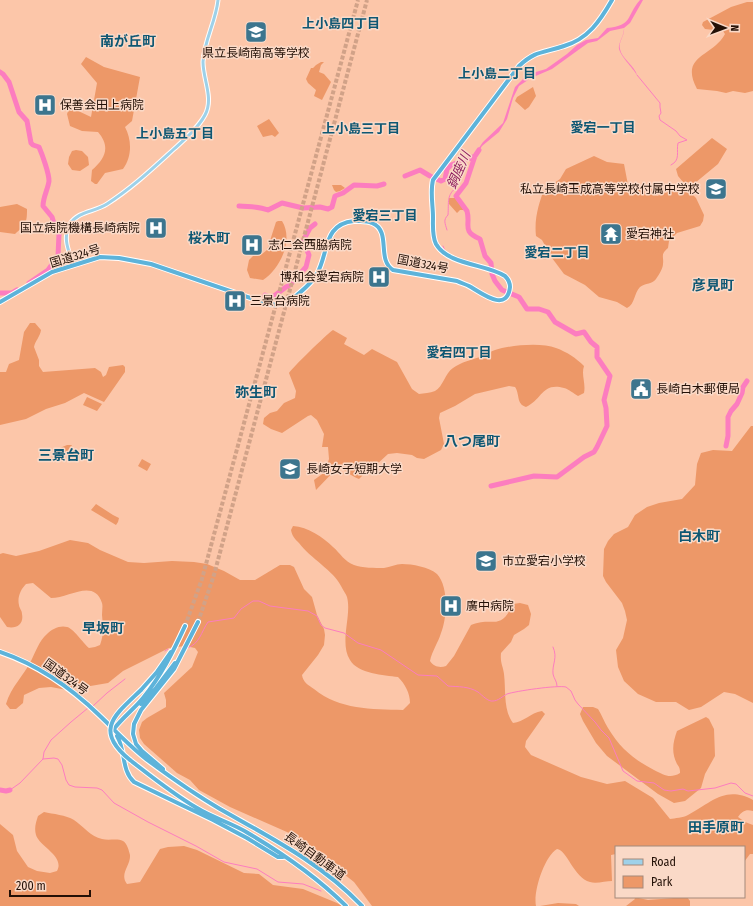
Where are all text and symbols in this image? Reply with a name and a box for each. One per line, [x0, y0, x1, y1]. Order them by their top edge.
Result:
north arrow [705, 8, 745, 48]
district label: 上小島四丁目 [302, 16, 380, 31]
school or university icon: 県立長崎南高等学校 [243, 19, 269, 45]
text: N [728, 25, 741, 32]
district label: 南が丘町 [100, 33, 156, 50]
place label: 県立長崎南高等学校 [202, 46, 310, 60]
district label: 上小島二丁目 [458, 66, 536, 81]
hospital icon: 保善会田上病院 [32, 92, 58, 118]
place label: 保善会田上病院 [60, 98, 144, 112]
district label: 愛宕一丁目 [570, 120, 636, 135]
district label: 上小島三丁目 [322, 121, 400, 136]
district label: 上小島五丁目 [136, 126, 214, 141]
water label: 銅座川 [444, 148, 474, 191]
school or university icon: 私立長崎玉成高等学校付属中学校 [703, 176, 729, 202]
place label: 私立長崎玉成高等学校付属中学校 [520, 182, 700, 196]
district label: 愛宕三丁目 [352, 208, 418, 223]
hospital icon: 国立病院機構長崎病院 [143, 215, 169, 241]
place label: 国立病院機構長崎病院 [20, 221, 140, 235]
temple icon: 愛宕神社 [598, 221, 624, 247]
place label: 愛宕神社 [626, 227, 674, 241]
district label: 桜木町 [188, 230, 230, 247]
hospital icon: 志仁会西脇病院 [239, 232, 265, 258]
place label: 志仁会西脇病院 [268, 238, 352, 252]
street label: 国道324号 [48, 242, 102, 270]
district label: 愛宕二丁目 [524, 245, 590, 260]
street label: 国道324号 [396, 252, 450, 276]
hospital icon: 博和会愛宕病院 [366, 264, 392, 290]
place label: 博和会愛宕病院 [280, 270, 364, 284]
district label: 彦見町 [692, 277, 734, 294]
hospital icon: 三景台病院 [222, 288, 248, 314]
place label: 三景台病院 [250, 294, 310, 308]
district label: 愛宕四丁目 [426, 345, 492, 360]
public building icon: 長崎白木郵便局 [628, 376, 654, 402]
place label: 長崎白木郵便局 [656, 382, 740, 396]
district label: 弥生町 [235, 384, 277, 401]
district label: 八つ尾町 [444, 433, 500, 450]
district label: 三景台町 [38, 447, 94, 464]
school or university icon: 長崎女子短期大学 [277, 456, 303, 482]
place label: 長崎女子短期大学 [306, 462, 402, 476]
district label: 白木町 [678, 528, 720, 545]
school or university icon: 市立愛宕小学校 [473, 548, 499, 574]
place label: 市立愛宕小学校 [502, 554, 586, 568]
hospital icon: 廣中病院 [438, 593, 464, 619]
place label: 廣中病院 [466, 599, 514, 613]
district label: 早坂町 [82, 620, 124, 637]
street label: 国道324号 [41, 656, 91, 698]
district label: 田手原町 [688, 819, 744, 836]
street label: 長崎自動車道 [282, 829, 348, 883]
legend [615, 846, 745, 898]
text: Road [651, 855, 676, 869]
scale bar [10, 872, 90, 898]
text: Park [651, 875, 673, 889]
text: 200 m [16, 879, 46, 893]

